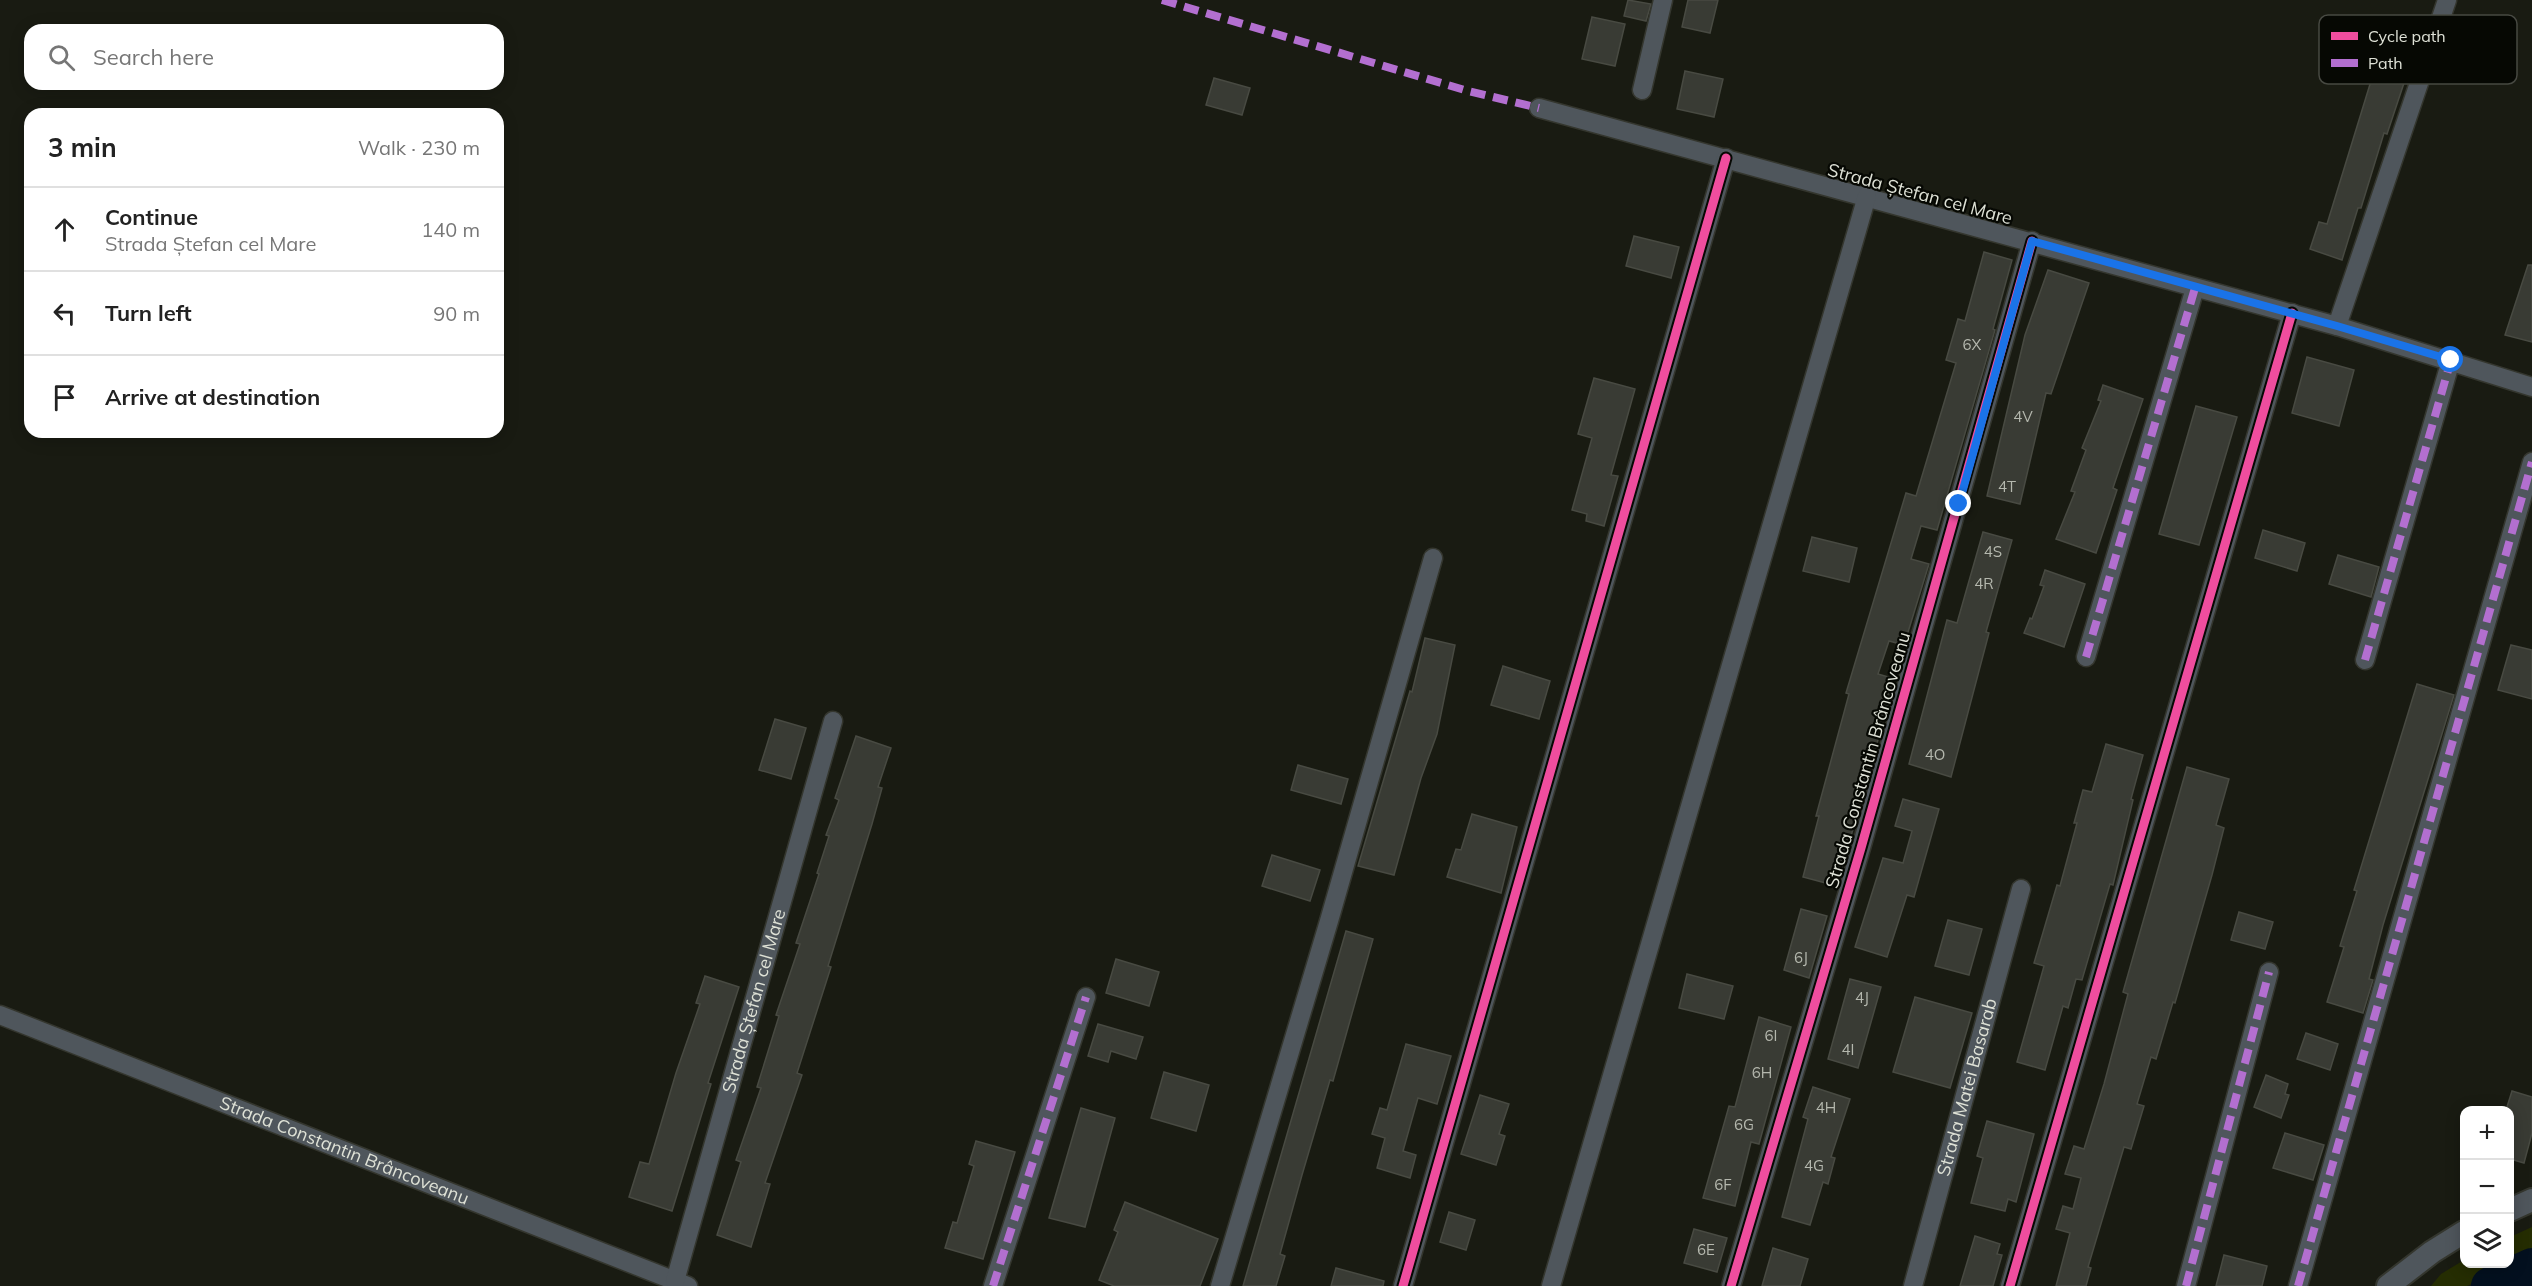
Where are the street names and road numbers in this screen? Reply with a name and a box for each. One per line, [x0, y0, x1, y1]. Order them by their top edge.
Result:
street label: Strada Ștefan cel Mare [1825, 158, 2015, 229]
street label: Strada Constantin Brâncoveanu [1820, 629, 1915, 891]
street label: Strada Ștefan cel Mare [717, 906, 790, 1096]
street label: Strada Matei Basarab [1931, 996, 2002, 1179]
street label: Strada Constantin Brâncoveanu [216, 1091, 472, 1210]

